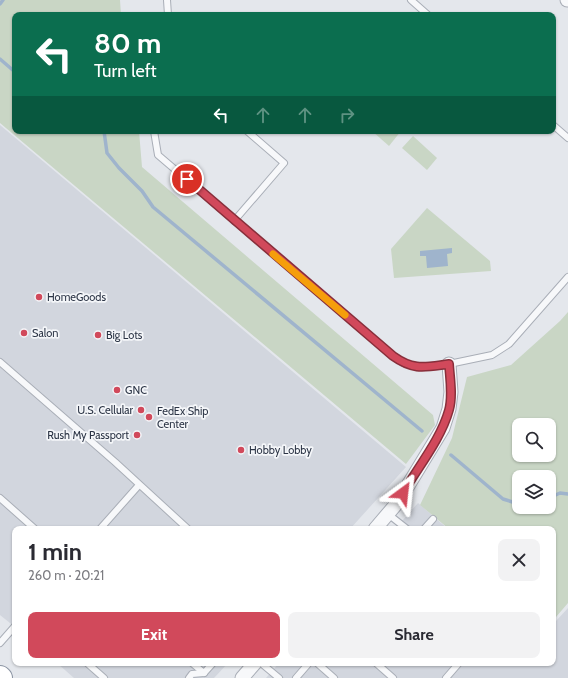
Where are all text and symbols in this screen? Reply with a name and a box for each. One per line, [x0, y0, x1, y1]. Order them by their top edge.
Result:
text: 80 m [94, 26, 161, 60]
icon: left [28, 28, 80, 80]
text: Turn left [94, 60, 157, 82]
icon: left [210, 104, 232, 126]
icon: ahead [252, 104, 274, 126]
icon: ahead [294, 104, 316, 126]
icon: right [336, 104, 358, 126]
pin [170, 162, 204, 196]
icon: arrive [176, 168, 198, 190]
place label: HomeGoods [47, 290, 106, 304]
marker: HomeGoods [34, 292, 44, 302]
place label: Salon [32, 326, 58, 340]
marker: Salon [19, 328, 29, 338]
place label: Big Lots [106, 328, 143, 342]
marker: Big Lots [93, 330, 103, 340]
place label: GNC [125, 383, 147, 397]
marker: GNC [112, 385, 122, 395]
place label: U.S. Cellular [77, 403, 134, 417]
place label: FedEx Ship Center [157, 404, 208, 431]
marker: U.S. Cellular [136, 405, 146, 415]
marker: FedEx Ship Center [144, 412, 154, 422]
map controls [512, 418, 556, 514]
button: search [512, 418, 556, 462]
place label: Rush My Passport [47, 428, 129, 442]
marker: Rush My Passport [132, 430, 142, 440]
place label: Hobby Lobby [249, 443, 312, 457]
marker: Hobby Lobby [236, 445, 246, 455]
button: layers [512, 470, 556, 514]
position arrow [382, 472, 424, 514]
text: 1 min [28, 537, 82, 566]
button: close [498, 539, 540, 581]
text: 260 m · 20:21 [28, 567, 104, 583]
button: Exit [28, 612, 280, 658]
button: Share [288, 612, 540, 658]

